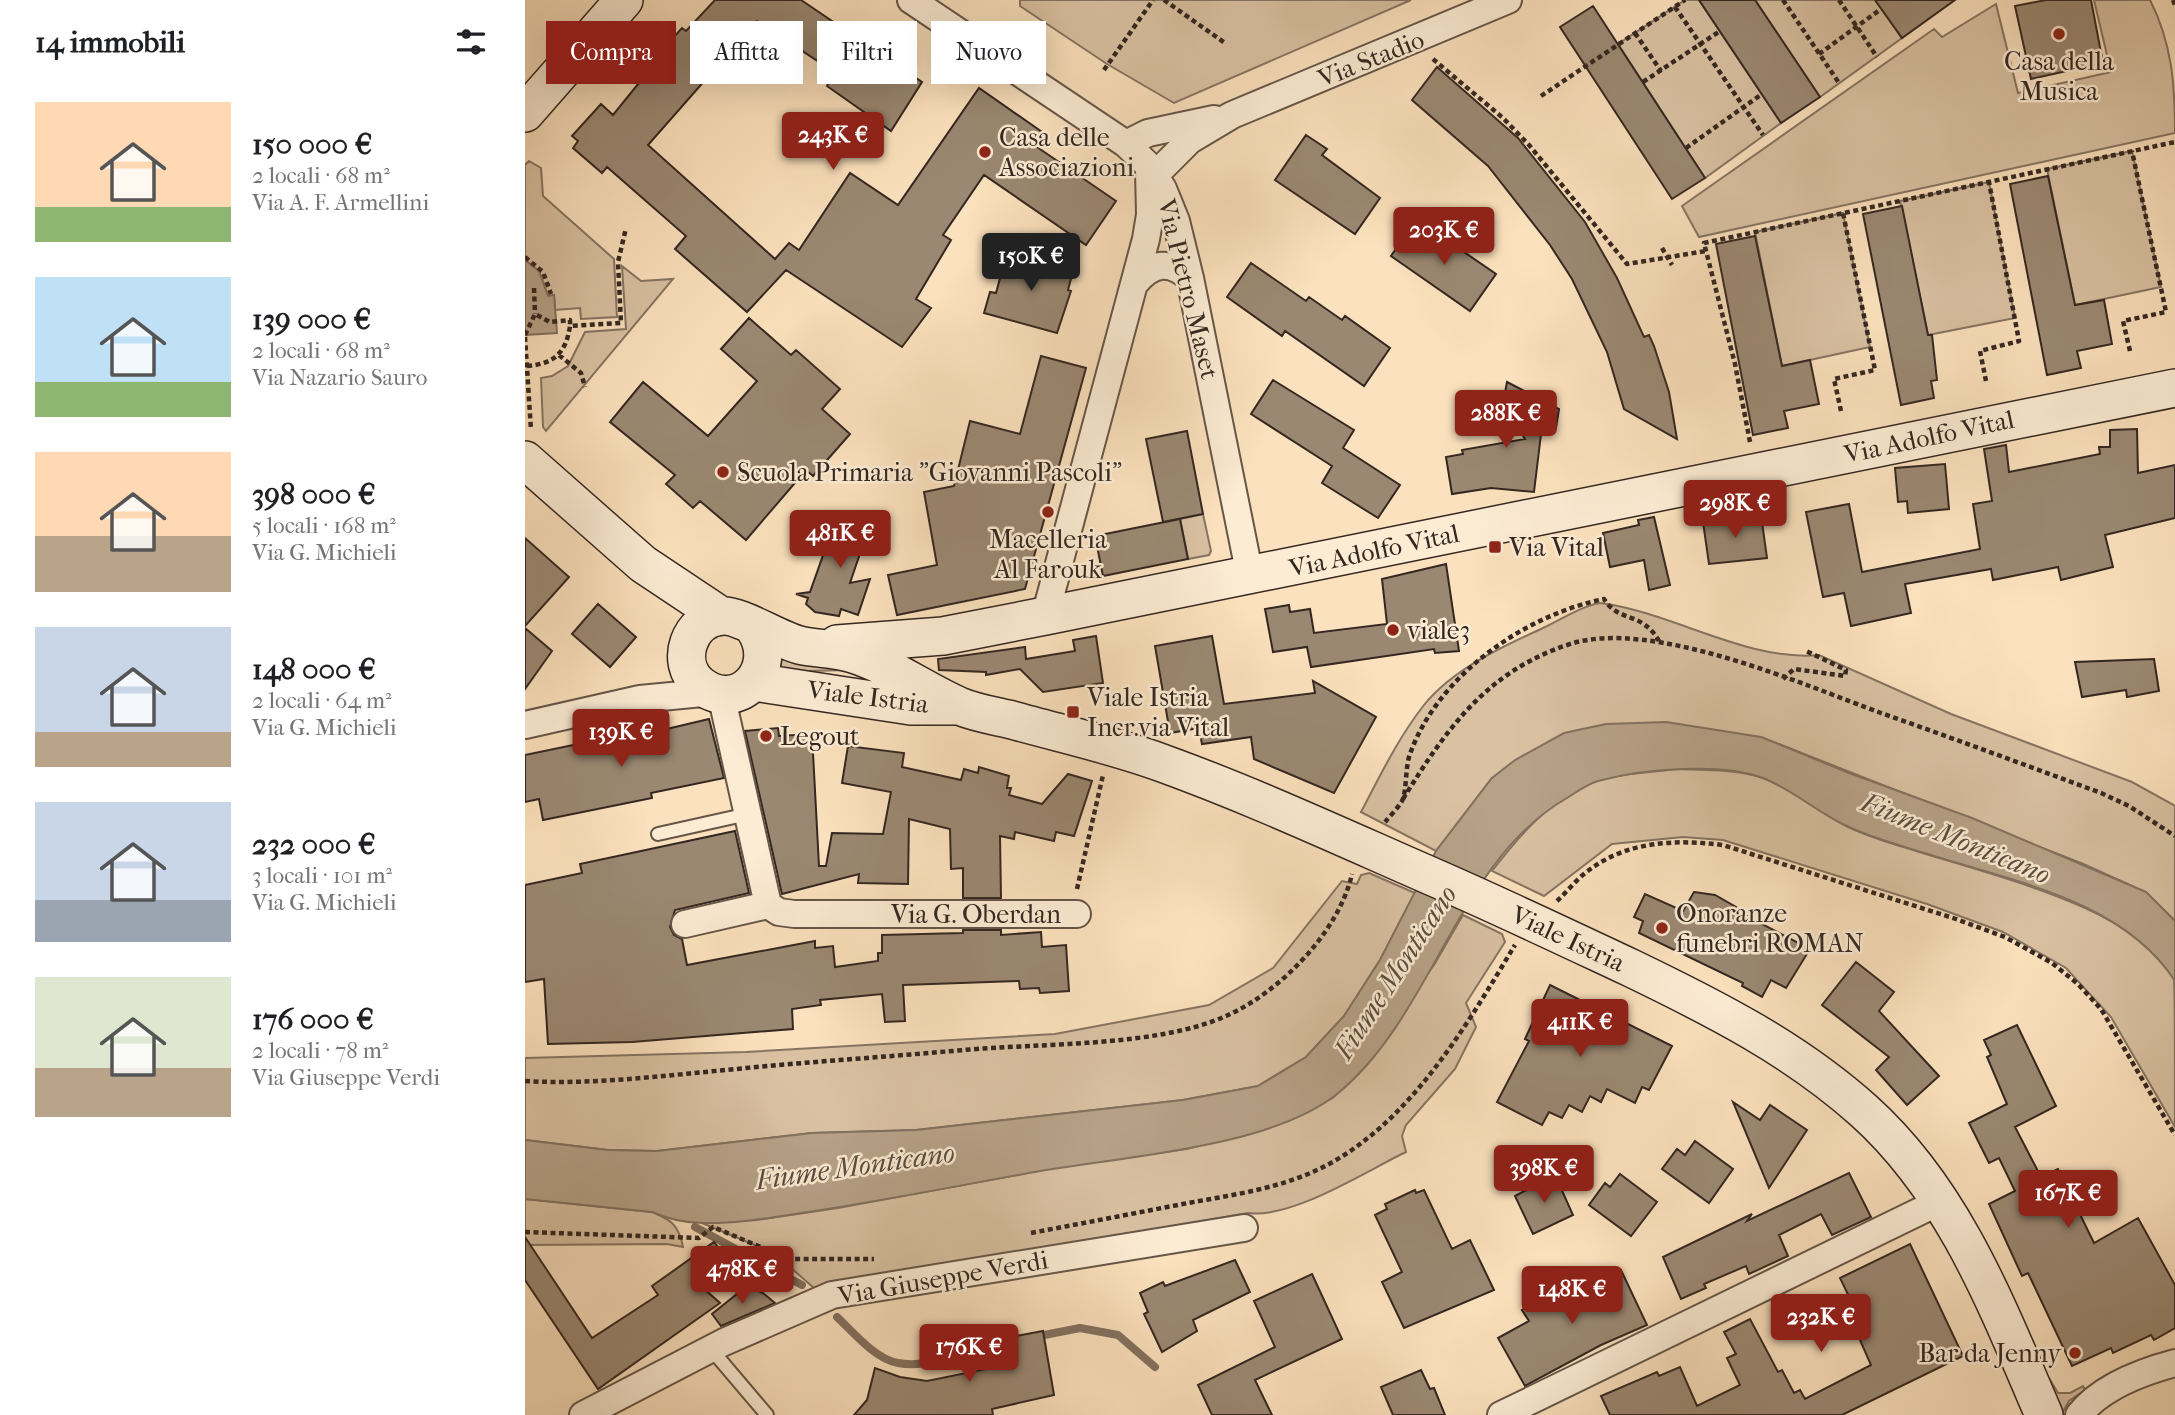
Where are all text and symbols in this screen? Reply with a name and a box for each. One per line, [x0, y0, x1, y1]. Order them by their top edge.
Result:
chip: Compra [546, 21, 676, 84]
chip: Affitta [690, 21, 803, 84]
chip: Filtri [817, 21, 917, 84]
chip: Nuovo [931, 21, 1046, 84]
icon: filters [452, 23, 490, 61]
street label: Via Stadio [1312, 24, 1429, 95]
text: 14 immobili [35, 25, 185, 60]
marker: Casa della Musica [2051, 26, 2067, 42]
place label: Casa della Musica [2004, 46, 2115, 107]
pin: 243K € [776, 113, 890, 172]
text: 243K € [798, 121, 868, 148]
place label: Casa delle Associazioni [998, 122, 1134, 183]
text: 150 000 € [252, 127, 372, 162]
icon: home [91, 130, 175, 214]
marker: Casa delle Associazioni [977, 144, 993, 160]
text: 2 locali · 68 m² [252, 162, 390, 189]
text: Via A. F. Armellini [252, 189, 429, 216]
street label: Via Pietro Maset [1150, 195, 1226, 383]
pin: 203K € [1387, 208, 1501, 267]
text: 203K € [1409, 216, 1479, 243]
pin: 150K € [974, 233, 1088, 293]
text: 150K € [998, 242, 1064, 269]
text: 139 000 € [252, 302, 371, 337]
icon: home [91, 305, 175, 389]
text: 2 locali · 68 m² [252, 337, 390, 364]
text: Via Nazario Sauro [252, 364, 427, 391]
pin: 288K € [1449, 391, 1563, 450]
text: 288K € [1471, 399, 1541, 426]
street label: Via Adolfo Vital [1840, 404, 2017, 470]
place label: Scuola Primaria "Giovanni Pascoli" [737, 457, 1122, 488]
marker: Scuola Primaria "Giovanni Pascoli" [715, 464, 731, 480]
text: 398 000 € [252, 477, 375, 512]
icon: home [91, 480, 175, 564]
pin: 298K € [1678, 480, 1792, 540]
text: 298K € [1700, 489, 1770, 516]
marker: Macelleria Al Farouk [1040, 504, 1056, 520]
pin: 481K € [783, 510, 897, 570]
text: 5 locali · 168 m² [252, 512, 396, 539]
street label: Via Adolfo Vital [1285, 518, 1462, 584]
text: 481K € [806, 519, 874, 546]
place label: Macelleria Al Farouk [989, 524, 1108, 585]
place label: Via Vital [1508, 532, 1604, 563]
text: Via G. Michieli [252, 539, 397, 566]
marker: Via Vital [1487, 539, 1503, 555]
place label: viale3 [1407, 615, 1470, 646]
marker: viale3 [1385, 622, 1401, 638]
text: 148 000 € [252, 652, 376, 687]
icon: home [91, 655, 175, 739]
street label: Viale Istria [805, 674, 931, 720]
place label: Viale Istria Incr.via Vital [1086, 682, 1229, 743]
text: 2 locali · 64 m² [252, 687, 392, 714]
marker: Viale Istria Incr.via Vital [1065, 704, 1081, 720]
pin: 139K € [564, 710, 678, 769]
text: Via G. Michieli [252, 714, 397, 741]
text: 139K € [588, 718, 654, 745]
place label: Legout [780, 721, 860, 752]
marker: Legout [758, 728, 774, 744]
water label: Fiume Monticano [1856, 785, 2055, 891]
text: 232 000 € [252, 827, 376, 862]
icon: home [91, 830, 175, 914]
text: 3 locali · 101 m² [252, 862, 392, 889]
water label: Fiume Monticano [1326, 879, 1464, 1066]
text: Via G. Michieli [252, 889, 397, 916]
place label: Onoranze funebri ROMAN [1676, 898, 1864, 959]
street label: Via G. Oberdan [890, 899, 1061, 930]
street label: Viale Istria [1505, 899, 1631, 979]
marker: Onoranze funebri ROMAN [1654, 920, 1670, 936]
pin: 411K € [1523, 1000, 1637, 1059]
text: 176 000 € [252, 1002, 374, 1037]
icon: home [91, 1005, 175, 1089]
text: 411K € [1547, 1008, 1613, 1035]
text: 2 locali · 78 m² [252, 1037, 388, 1064]
text: Via Giuseppe Verdi [252, 1064, 440, 1091]
water label: Fiume Monticano [752, 1136, 957, 1196]
pin: 398K € [1487, 1146, 1601, 1205]
text: 398K € [1510, 1154, 1578, 1181]
pin: 167K € [2011, 1170, 2125, 1230]
text: 167K € [2035, 1179, 2101, 1206]
street label: Via Giuseppe Verdi [835, 1244, 1051, 1312]
pin: 478K € [685, 1246, 799, 1306]
text: 478K € [707, 1255, 777, 1282]
pin: 148K € [1515, 1266, 1629, 1326]
text: 148K € [1538, 1275, 1606, 1302]
pin: 232K € [1764, 1294, 1878, 1354]
text: 232K € [1787, 1303, 1855, 1330]
pin: 176K € [912, 1324, 1026, 1384]
text: 176K € [935, 1333, 1003, 1360]
place label: Bar da Jenny [1918, 1338, 2062, 1369]
marker: Bar da Jenny [2067, 1345, 2083, 1361]

